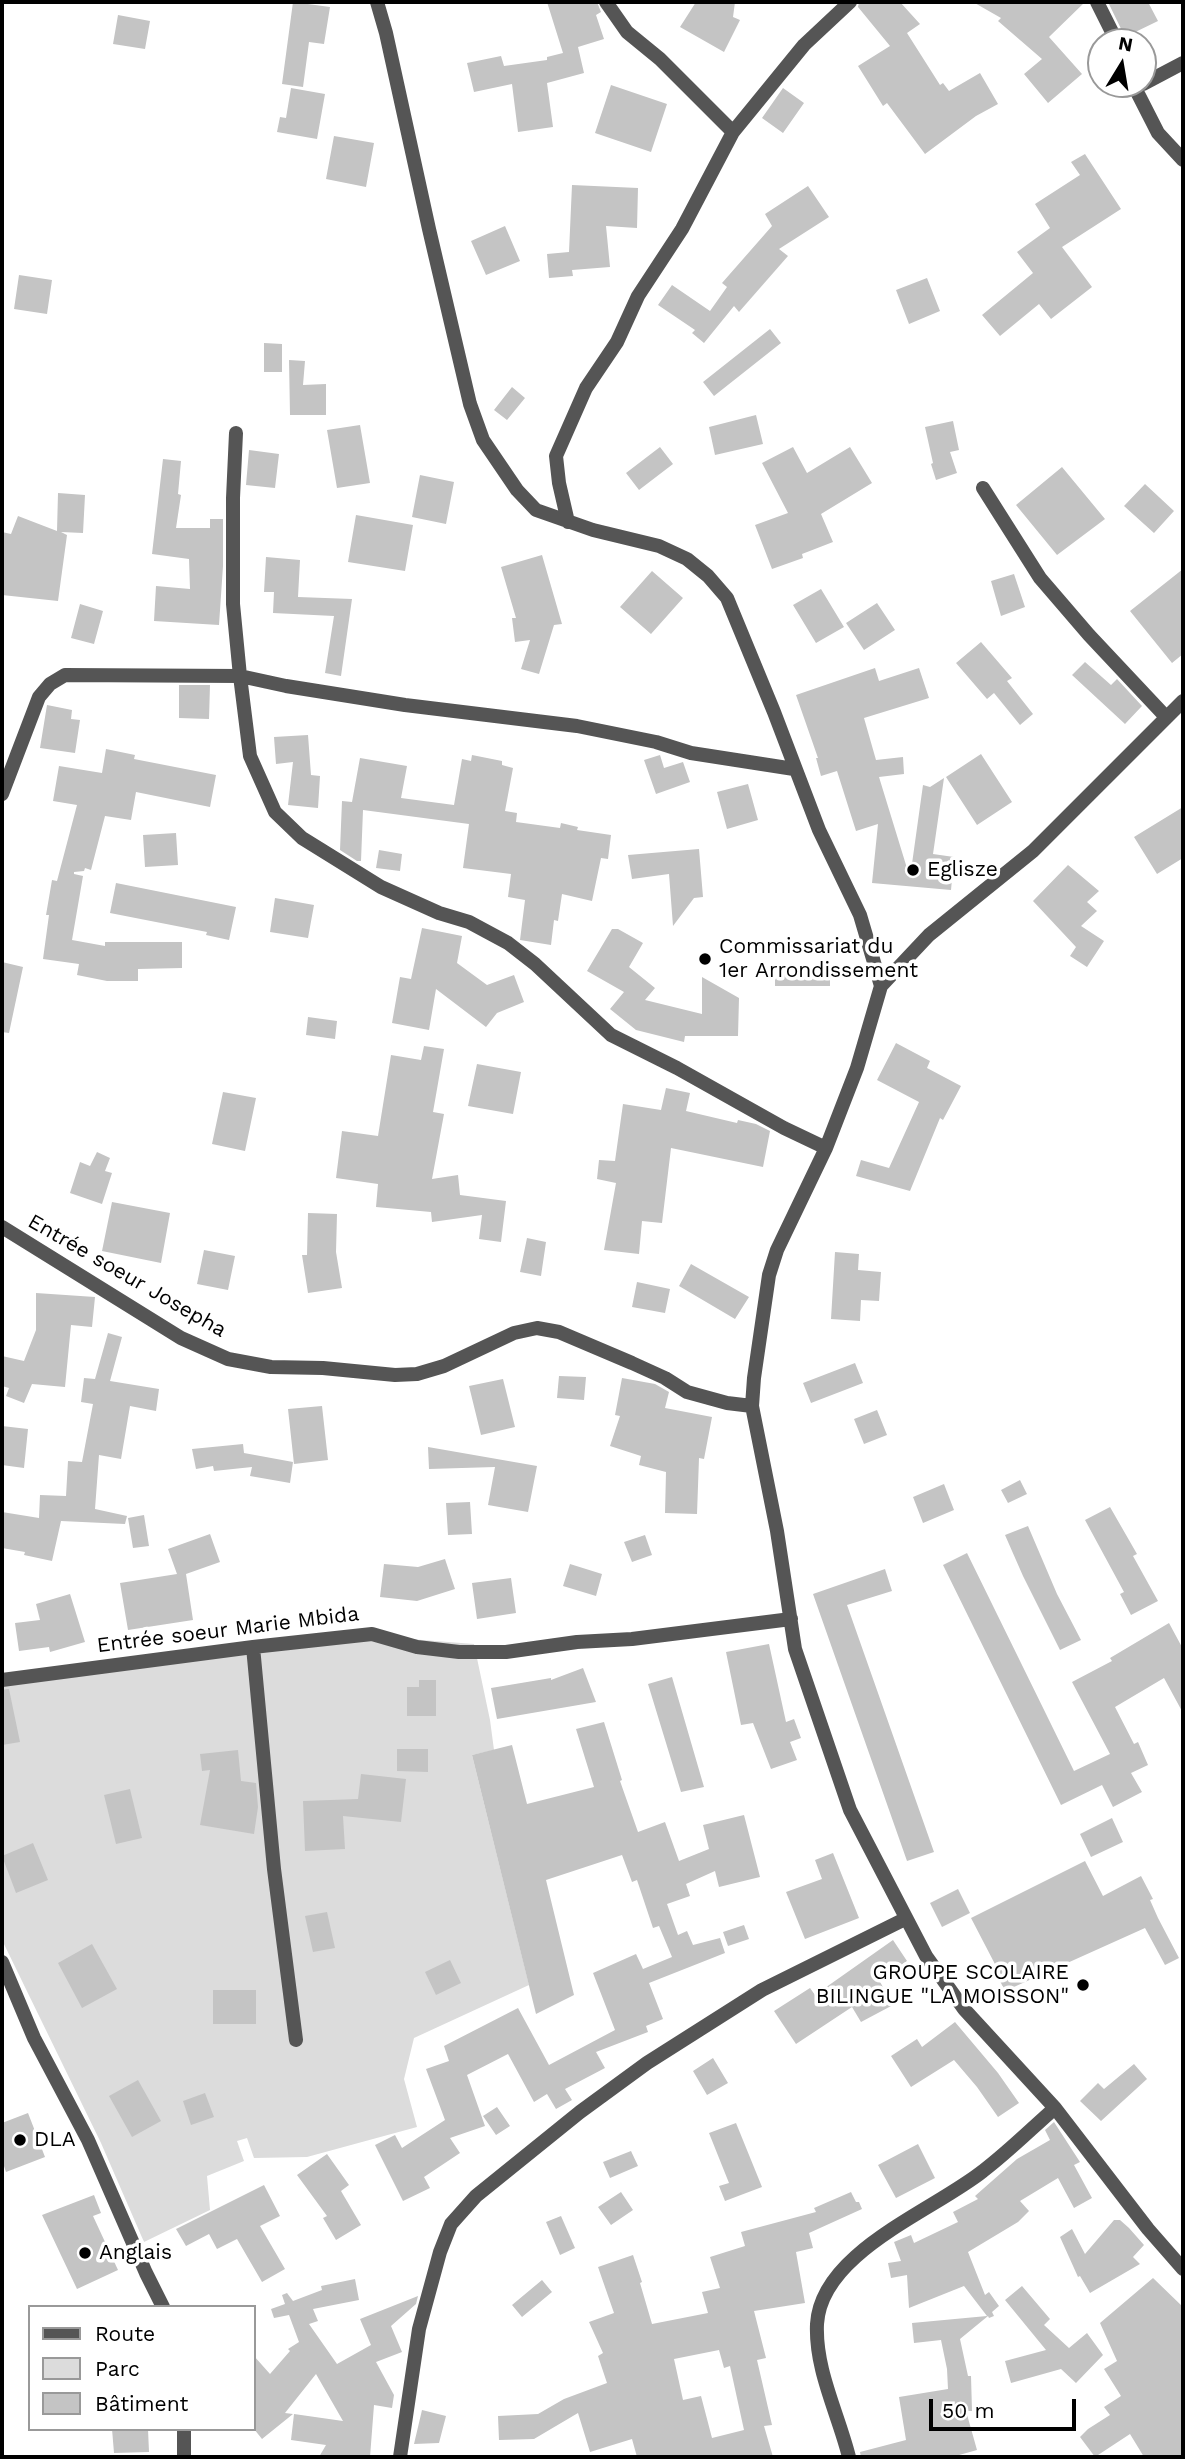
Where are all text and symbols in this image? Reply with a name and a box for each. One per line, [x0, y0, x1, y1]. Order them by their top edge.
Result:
north arrow [1087, 28, 1157, 98]
text: N [1117, 31, 1135, 56]
place label: Eglisze [927, 857, 998, 883]
marker: Eglisze [905, 862, 921, 878]
place label: Commissariat du 1er Arrondissement [719, 934, 918, 984]
marker: Commissariat du 1er Arrondissement [697, 951, 713, 967]
street label: Entrée soeur Josepha [23, 1209, 231, 1343]
street label: Entrée soeur Marie Mbida [95, 1601, 361, 1659]
place label: GROUPE SCOLAIRE BILINGUE "LA MOISSON" [816, 1960, 1069, 2010]
marker: GROUPE SCOLAIRE BILINGUE "LA MOISSON" [1075, 1977, 1091, 1993]
place label: DLA [34, 2127, 76, 2153]
marker: DLA [12, 2132, 28, 2148]
place label: Anglais [99, 2240, 172, 2266]
marker: Anglais [77, 2245, 93, 2261]
legend [28, 2305, 256, 2431]
text: Route [95, 2321, 155, 2346]
text: Parc [95, 2356, 140, 2381]
scale bar [933, 2386, 1080, 2430]
text: Bâtiment [95, 2391, 188, 2416]
text: 50 m [942, 2398, 994, 2423]

